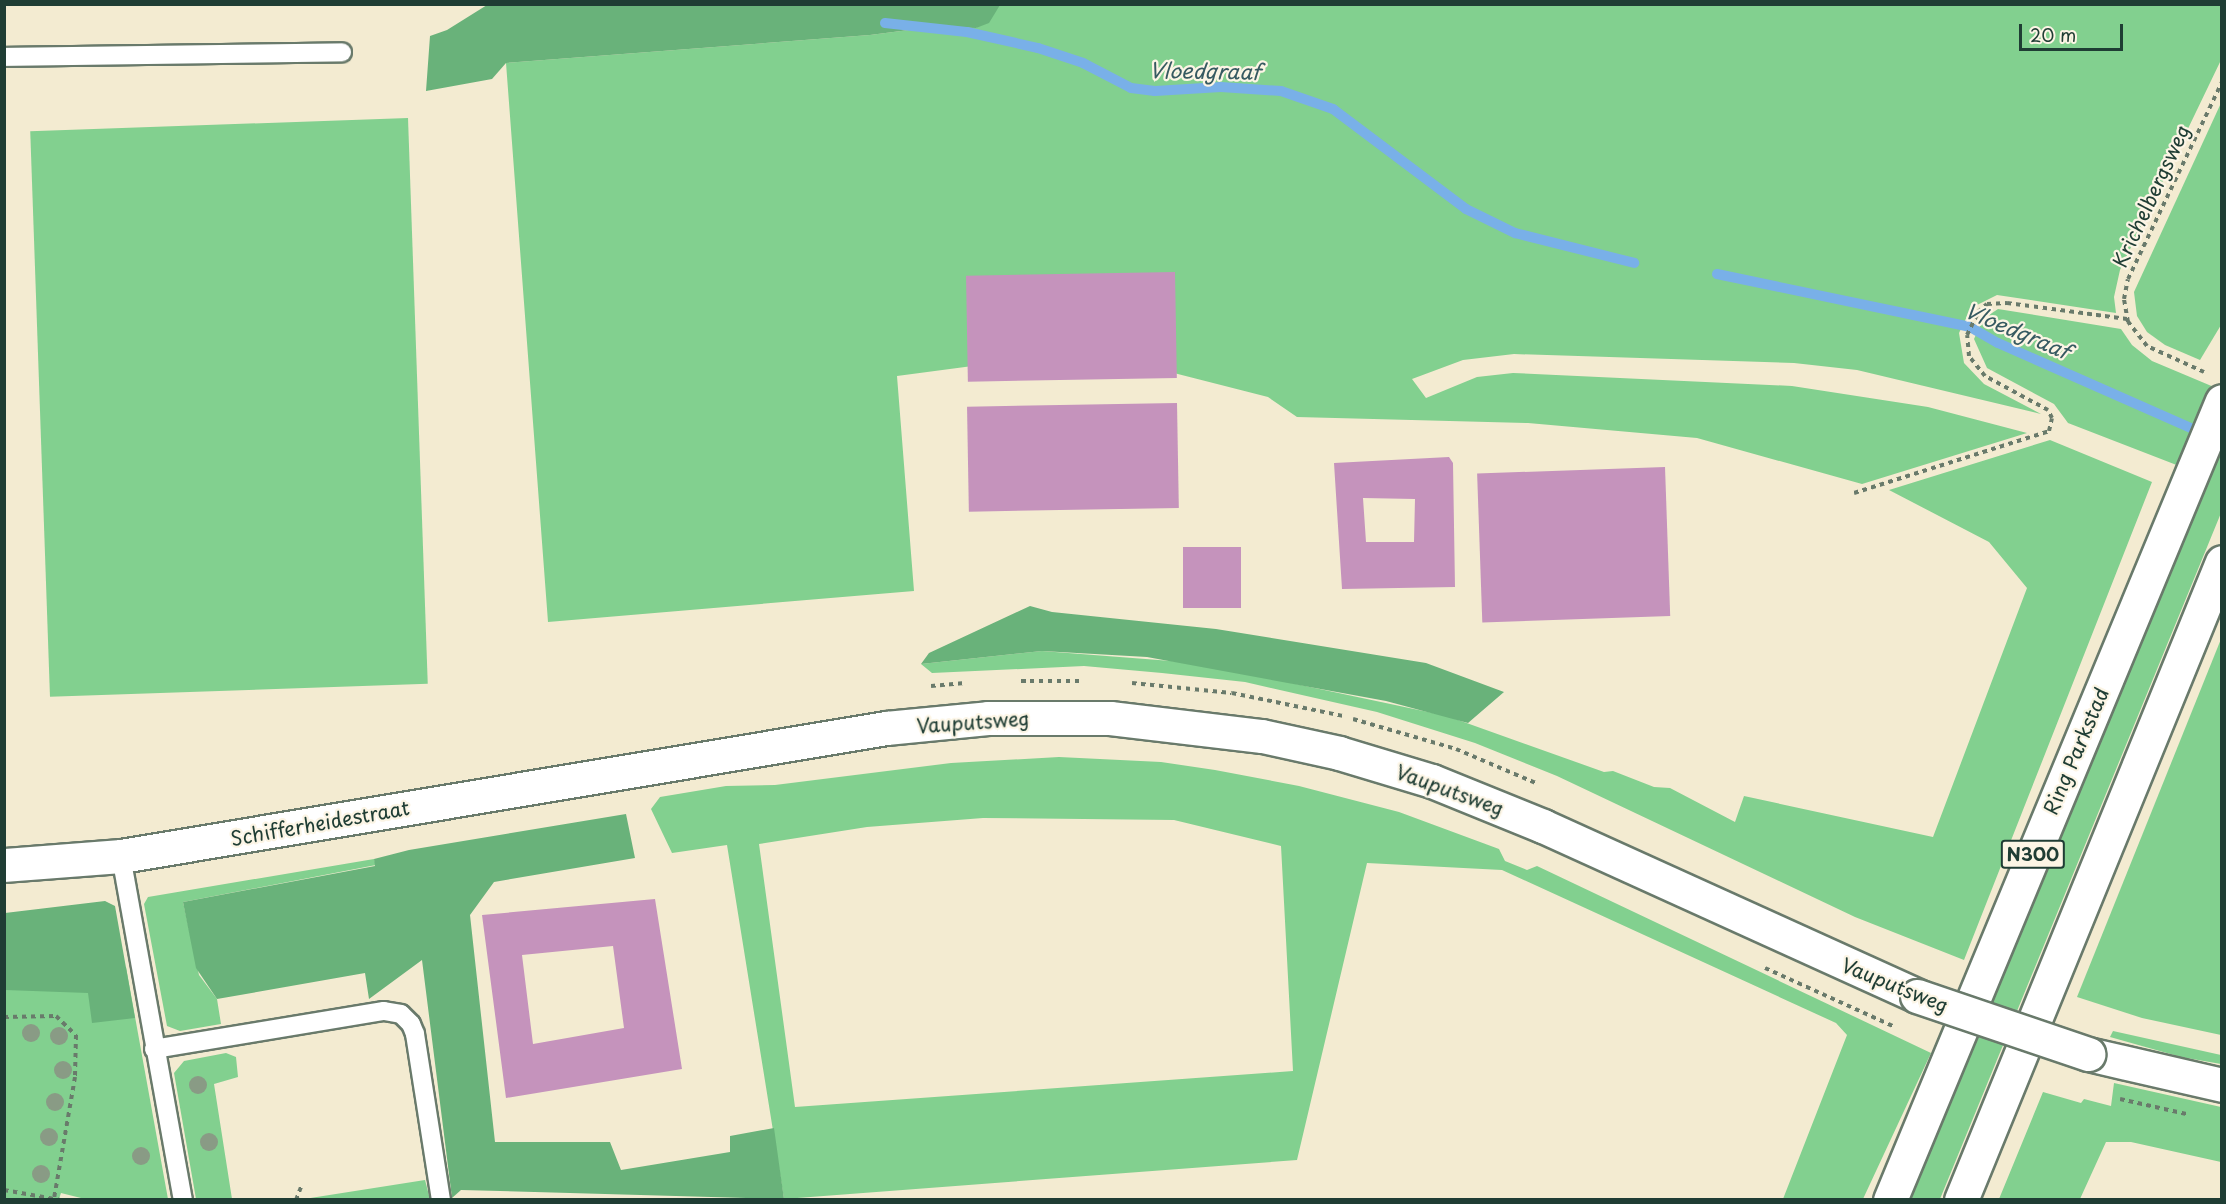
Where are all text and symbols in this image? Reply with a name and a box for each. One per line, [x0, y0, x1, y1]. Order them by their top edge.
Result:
scale bar [2022, 12, 2126, 50]
text: 20 m [2030, 21, 2076, 48]
water label: Vloedgraaf [1149, 56, 1261, 84]
street label: Krichelbergsweg [2107, 121, 2195, 271]
water label: Vloedgraaf [1962, 297, 2074, 363]
street label: Ring Parkstad [2039, 684, 2113, 818]
street label: Vauputsweg [916, 706, 1030, 738]
street label: Vauputsweg [1393, 759, 1507, 821]
street label: Schifferheidestraat [229, 795, 411, 851]
road number: N300 [2000, 839, 2066, 869]
street label: Vauputsweg [1838, 953, 1952, 1017]

